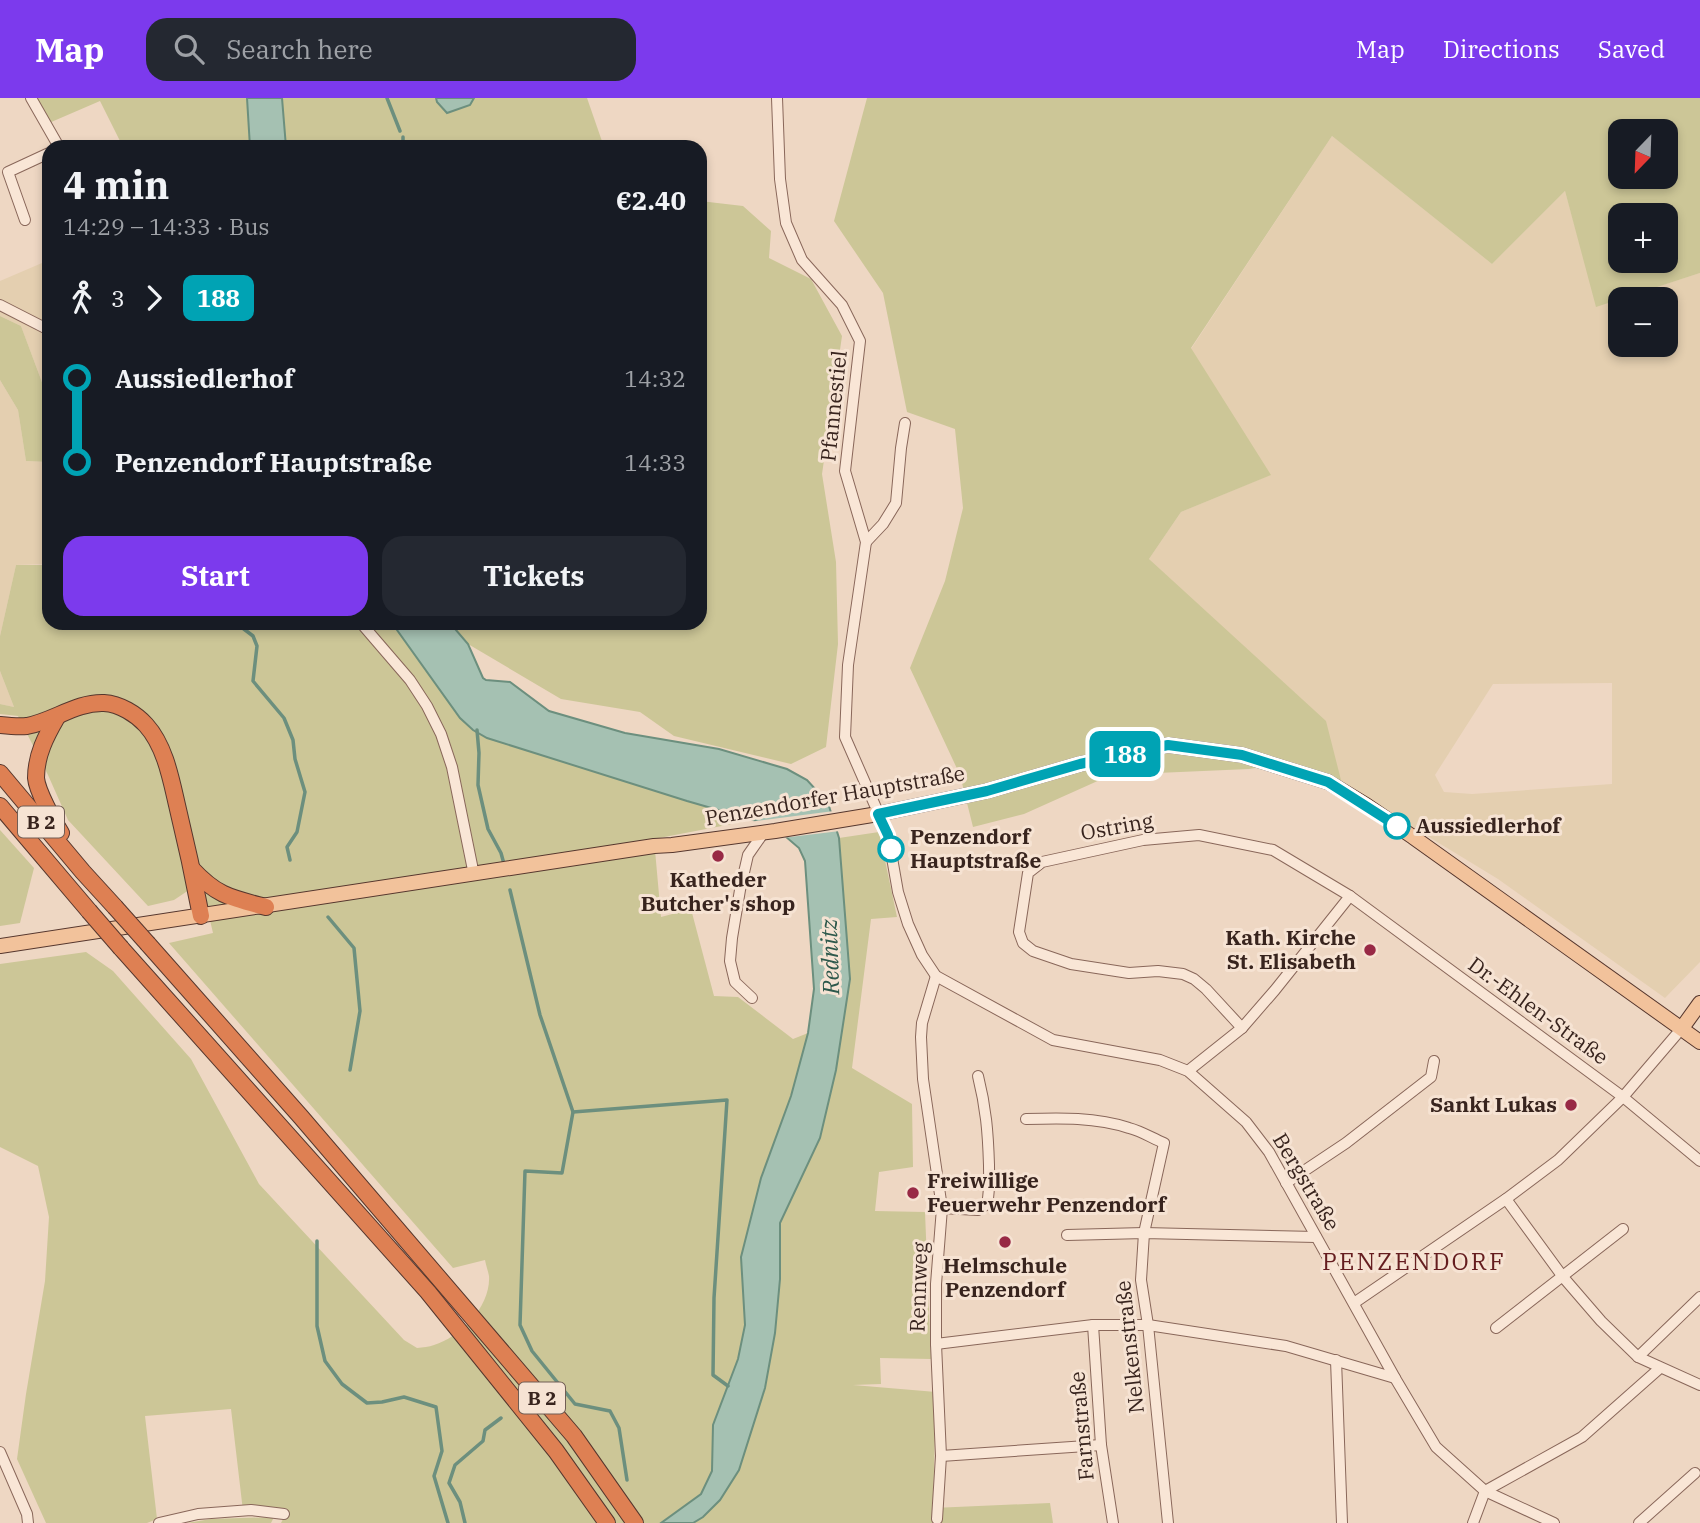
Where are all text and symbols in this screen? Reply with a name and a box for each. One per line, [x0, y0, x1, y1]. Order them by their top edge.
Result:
search box [146, 18, 636, 81]
text: Map [35, 28, 104, 71]
icon: search [170, 30, 208, 68]
text: Search here [226, 32, 373, 66]
text: Map [1356, 33, 1405, 65]
text: Directions [1443, 33, 1560, 65]
text: Saved [1598, 33, 1665, 65]
north arrow [1608, 119, 1678, 189]
map controls [1608, 119, 1678, 357]
text: 4 min [63, 160, 169, 209]
text: €2.40 [616, 183, 686, 217]
button: + [1608, 203, 1678, 273]
text: 14:29 – 14:33 · Bus [63, 211, 270, 241]
icon: walk [63, 279, 101, 317]
icon: forward [135, 279, 173, 317]
text: 188 [197, 282, 240, 314]
text: 3 [111, 283, 125, 313]
button: − [1608, 287, 1678, 357]
street label: Pfannestiel [813, 349, 853, 463]
text: Aussiedlerhof [115, 361, 294, 395]
text: 14:32 [624, 363, 686, 393]
text: Penzendorf Hauptstraße [115, 445, 432, 479]
text: 14:33 [624, 447, 686, 477]
button: Start [63, 536, 368, 616]
button: Tickets [382, 536, 686, 616]
line badge: 188 [1085, 731, 1165, 777]
text: 188 [1103, 738, 1147, 770]
street label: Penzendorfer Hauptstraße [703, 758, 967, 832]
road number: B 2 [18, 806, 64, 838]
street label: Ostring [1078, 806, 1156, 846]
place label: Aussiedlerhof [1416, 811, 1562, 839]
marker: Aussiedlerhof [1384, 813, 1410, 839]
place label: Penzendorf Hauptstraße [910, 822, 1041, 874]
marker: Penzendorf Hauptstraße [878, 836, 904, 862]
marker: Katheder Butcher's shop [710, 848, 726, 864]
place label: Katheder Butcher's shop [641, 865, 795, 917]
water label: Rednitz [813, 918, 845, 996]
place label: Kath. Kirche St. Elisabeth [1225, 923, 1356, 975]
marker: Kath. Kirche St. Elisabeth [1362, 942, 1378, 958]
street label: Dr.-Ehlen-Straße [1463, 950, 1614, 1070]
place label: Sankt Lukas [1430, 1090, 1557, 1118]
marker: Sankt Lukas [1563, 1097, 1579, 1113]
street label: Bergstraße [1267, 1128, 1347, 1235]
place label: Freiwillige Feuerwehr Penzendorf [927, 1166, 1168, 1218]
marker: Freiwillige Feuerwehr Penzendorf [905, 1185, 921, 1201]
marker: Helmschule Penzendorf [997, 1234, 1013, 1250]
street label: Rennweg [902, 1241, 934, 1333]
district label: PENZENDORF [1322, 1245, 1506, 1277]
place label: Helmschule Penzendorf [943, 1251, 1067, 1303]
street label: Nelkenstraße [1108, 1279, 1150, 1415]
street label: Farnstraße [1062, 1370, 1100, 1482]
road number: B 2 [519, 1382, 565, 1414]

